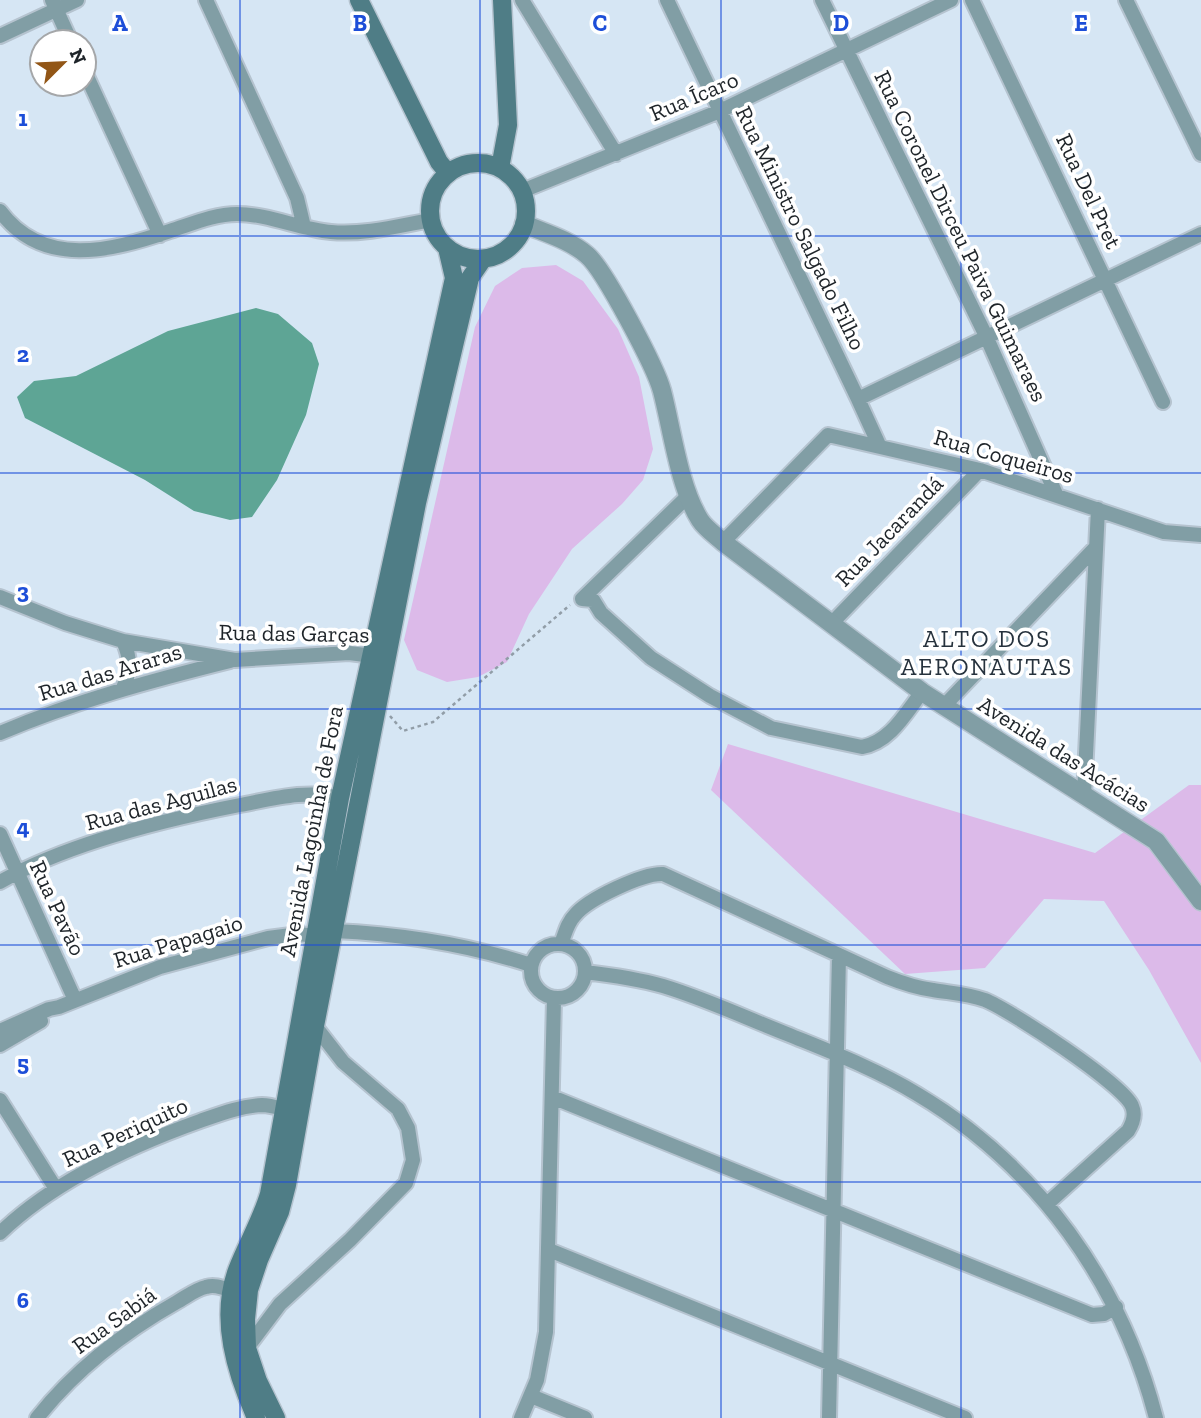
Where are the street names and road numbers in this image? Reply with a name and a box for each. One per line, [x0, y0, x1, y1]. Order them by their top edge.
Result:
street label: Rua Ícaro [645, 65, 743, 127]
street label: Rua Coronel Dirceu Paiva Guimaraes [868, 66, 1054, 406]
street label: Rua Ministro Salgado Filho [730, 101, 872, 355]
street label: Rua Del Pret [1050, 129, 1128, 254]
street label: Rua Coqueiros [931, 423, 1077, 489]
street label: Rua Jacarandá [829, 470, 949, 592]
street label: Rua das Garças [218, 618, 370, 648]
street label: Rua das Araras [35, 637, 185, 707]
street label: Avenida das Acácias [973, 690, 1155, 818]
street label: Avenida Lagoinha de Fora [273, 703, 349, 959]
street label: Rua das Aguilas [82, 769, 240, 837]
street label: Rua Pavão [24, 856, 92, 960]
street label: Rua Papagaio [110, 908, 246, 974]
street label: Rua Periquito [58, 1091, 192, 1173]
street label: Rua Sabiá [67, 1280, 161, 1360]

